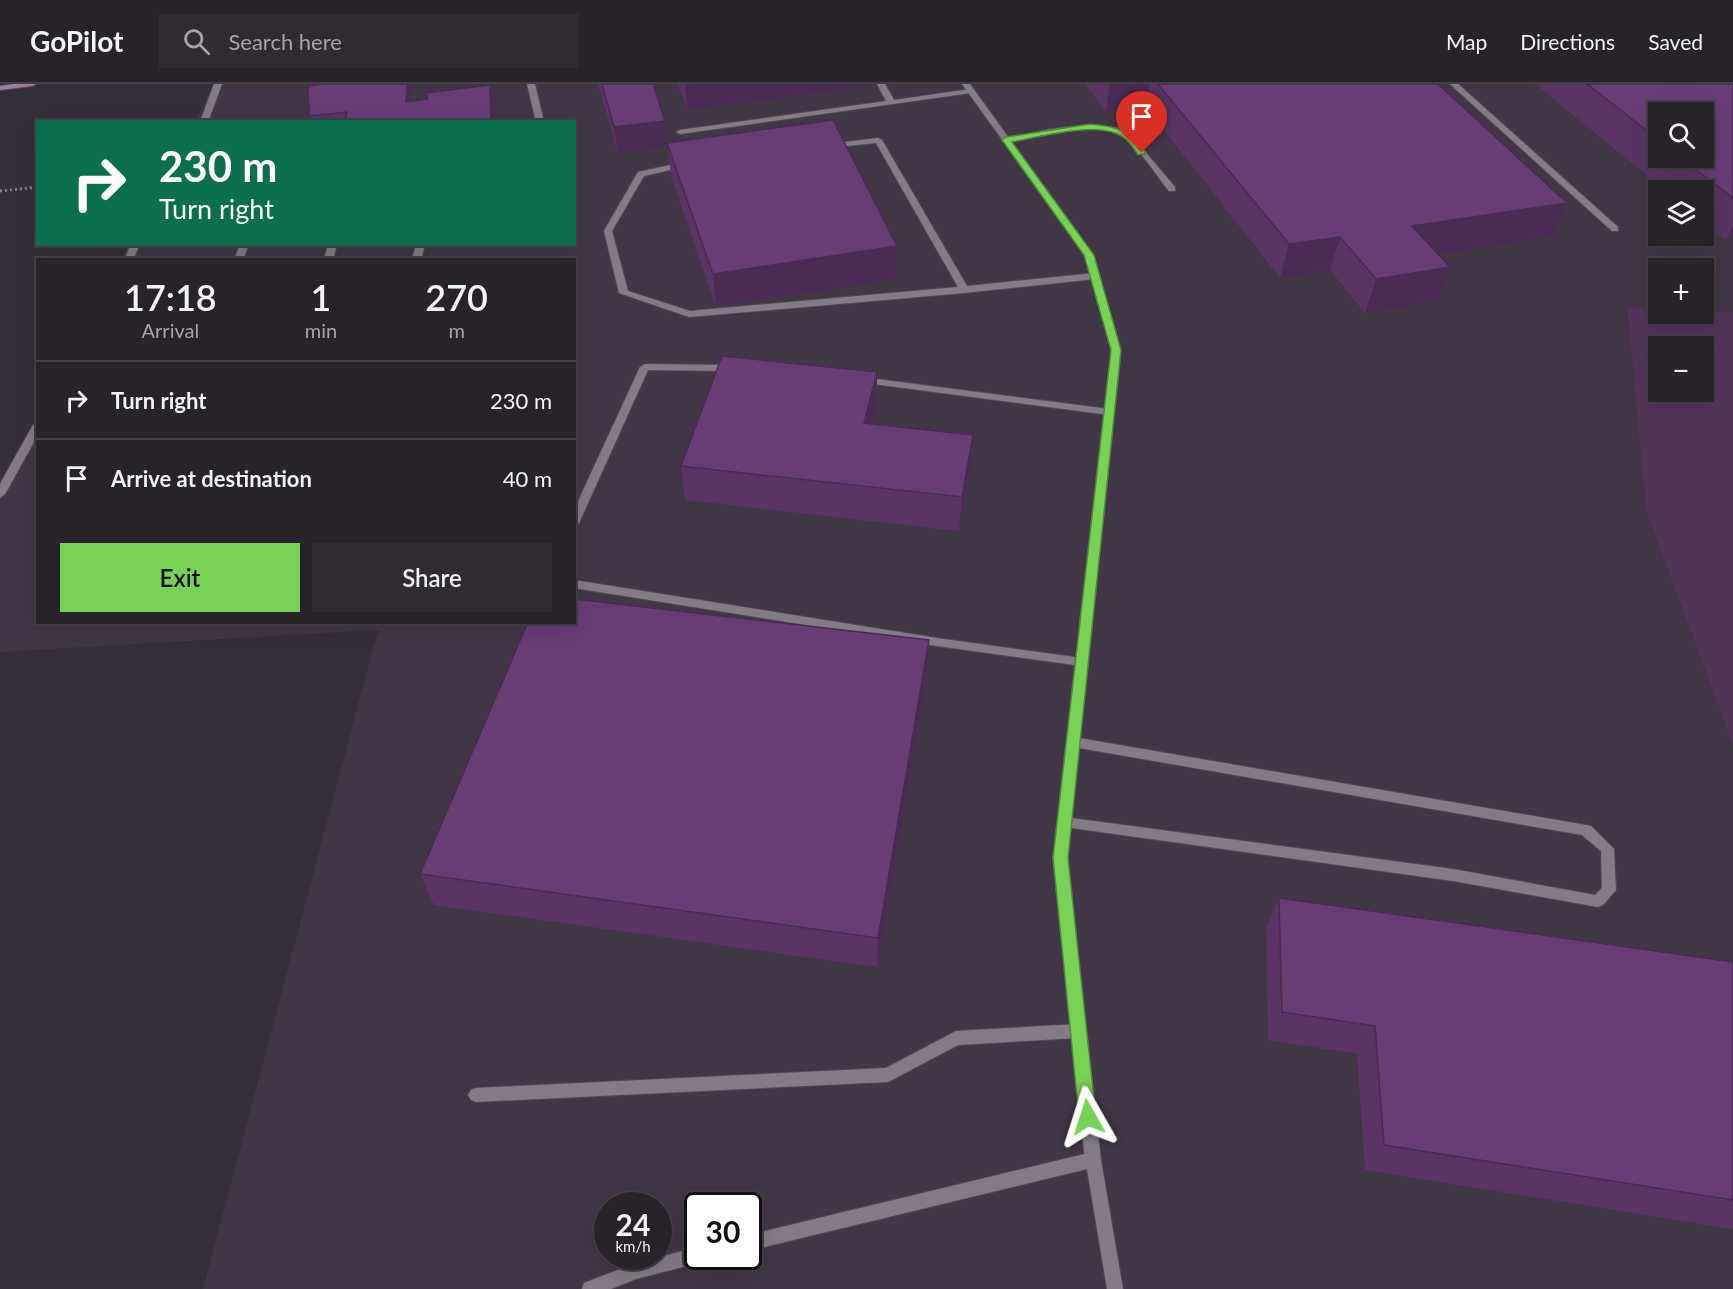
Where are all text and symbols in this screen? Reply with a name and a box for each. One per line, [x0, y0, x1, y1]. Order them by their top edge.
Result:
search box [159, 14, 579, 68]
text: GoPilot [30, 24, 123, 58]
icon: search [180, 25, 213, 58]
text: Search here [228, 28, 342, 55]
text: Map [1446, 29, 1487, 54]
text: Directions [1520, 29, 1615, 54]
text: Saved [1648, 29, 1703, 54]
pin [1116, 91, 1167, 153]
icon: arrive [1125, 100, 1158, 133]
map controls [1648, 102, 1714, 402]
button: search [1648, 102, 1714, 168]
text: 230 m [159, 141, 277, 191]
icon: right [60, 144, 138, 222]
button: layers [1648, 180, 1714, 246]
text: Turn right [159, 192, 274, 225]
button: + [1648, 258, 1714, 324]
text: 17:18 [124, 275, 217, 319]
text: 1 [311, 275, 331, 319]
text: 270 [425, 275, 488, 319]
text: Arrival [142, 318, 199, 342]
text: min [305, 318, 337, 342]
text: m [448, 318, 465, 342]
button: − [1648, 336, 1714, 402]
icon: right [60, 384, 93, 417]
text: Turn right [111, 387, 206, 414]
text: 230 m [490, 387, 552, 414]
icon: arrive [60, 462, 93, 495]
text: Arrive at destination [111, 465, 312, 492]
text: 40 m [503, 465, 552, 492]
button: Exit [60, 543, 300, 612]
button: Share [312, 543, 552, 612]
position arrow [1056, 1085, 1120, 1149]
speed limit sign: 30 [684, 1192, 762, 1270]
text: 24 [616, 1206, 650, 1242]
text: km/h [615, 1237, 651, 1255]

